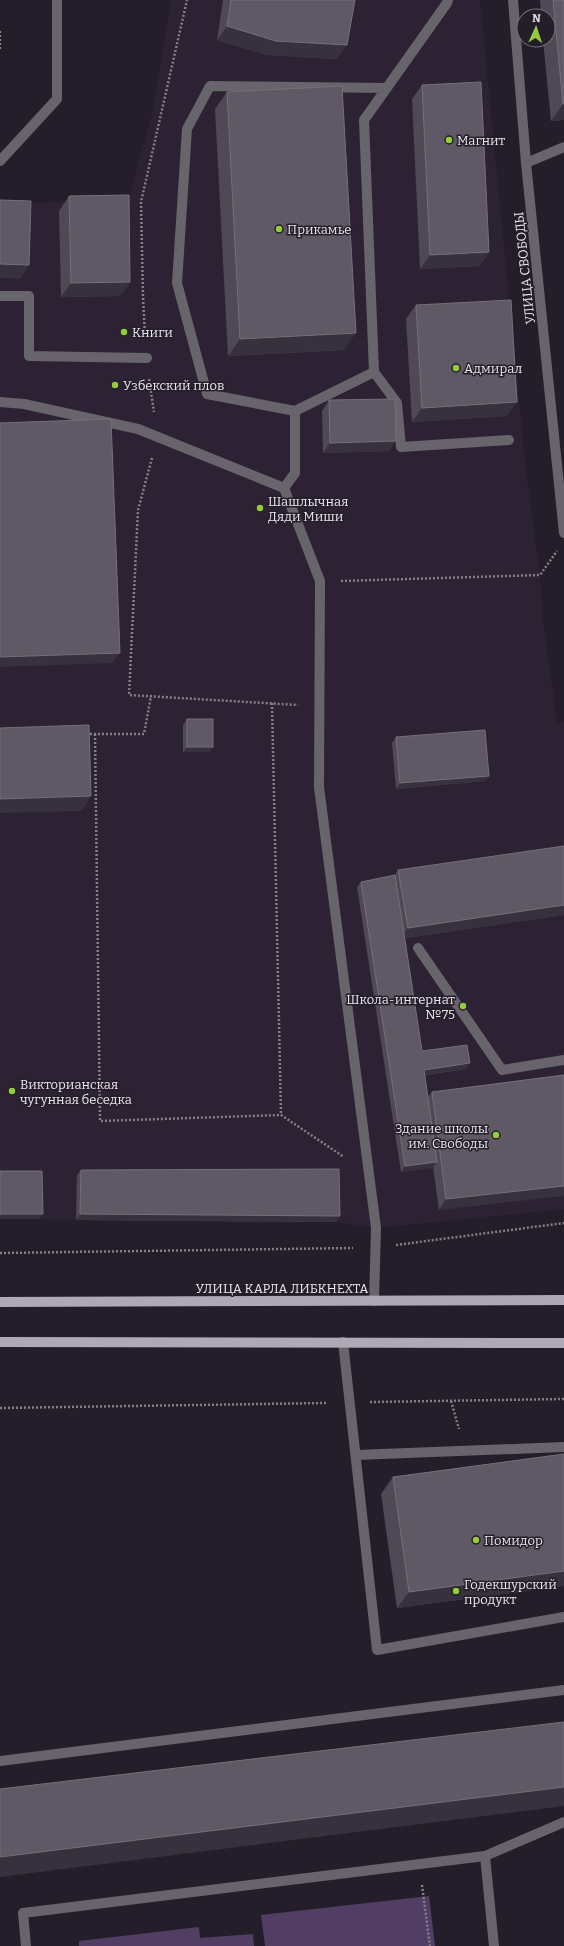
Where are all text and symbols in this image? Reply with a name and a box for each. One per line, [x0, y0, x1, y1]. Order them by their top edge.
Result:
north arrow [516, 8, 556, 48]
text: N [532, 12, 542, 25]
place label: Магнит [457, 133, 506, 148]
marker: Магнит [444, 135, 454, 145]
street label: УЛИЦА СВОБОДЫ [511, 211, 538, 325]
place label: Прикамье [287, 222, 351, 237]
marker: Прикамье [274, 224, 284, 234]
place label: Книги [132, 325, 173, 340]
marker: Книги [119, 327, 129, 337]
place label: Адмирал [464, 361, 523, 376]
marker: Адмирал [451, 363, 461, 373]
place label: Узбекский плов [123, 378, 224, 393]
marker: Узбекский плов [110, 380, 120, 390]
place label: Шашлычная Дяди Миши [268, 494, 348, 524]
marker: Шашлычная Дяди Миши [255, 503, 265, 513]
place label: Школа-интернат №75 [346, 992, 455, 1022]
marker: Школа-интернат №75 [458, 1001, 468, 1011]
place label: Викторианская чугунная беседка [19, 1077, 132, 1107]
marker: Викторианская чугунная беседка [7, 1086, 17, 1096]
place label: Здание школы им. Свободы [395, 1121, 488, 1151]
marker: Здание школы им. Свободы [491, 1130, 501, 1140]
street label: УЛИЦА КАРЛА ЛИБКНЕХТА [195, 1281, 369, 1296]
place label: Помидор [484, 1533, 543, 1548]
marker: Помидор [471, 1535, 481, 1545]
place label: Годекшурский продукт [464, 1577, 557, 1607]
marker: Годекшурский продукт [451, 1586, 461, 1596]

